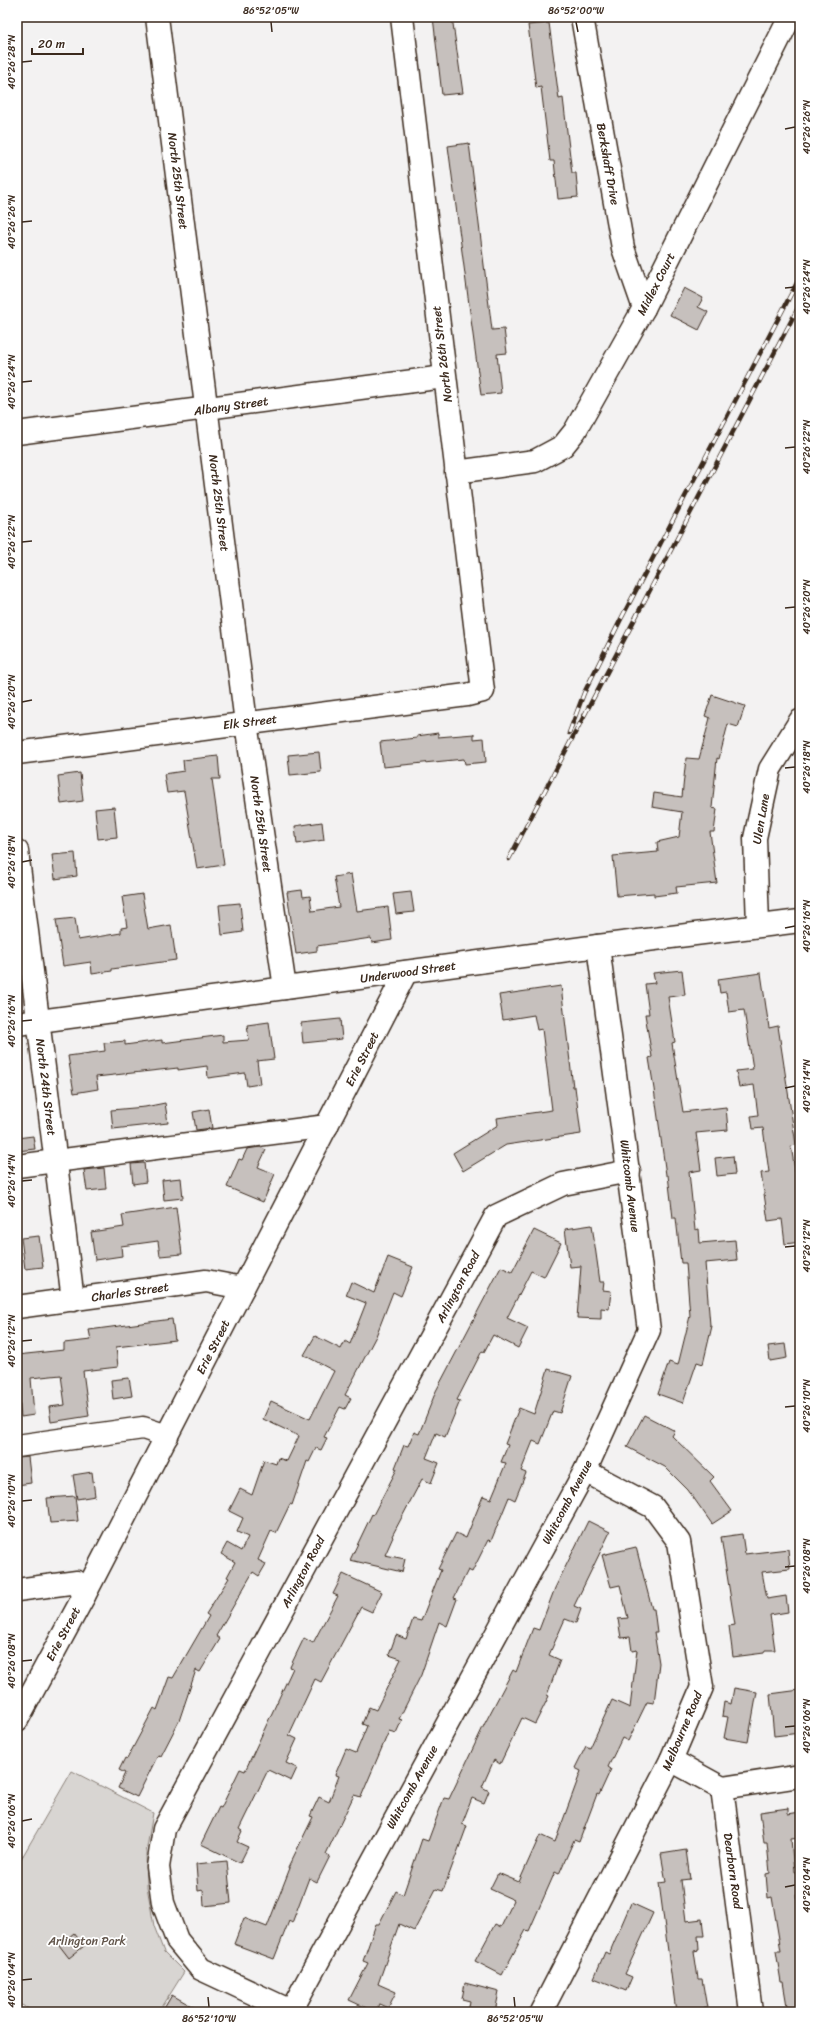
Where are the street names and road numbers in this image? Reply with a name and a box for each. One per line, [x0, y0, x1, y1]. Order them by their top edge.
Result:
street label: Berkshaff Drive [590, 121, 626, 207]
street label: North 25th Street [161, 131, 195, 231]
street label: Midlex Court [631, 249, 681, 319]
street label: North 26th Street [425, 304, 459, 404]
street label: Albany Street [191, 390, 270, 422]
street label: North 25th Street [202, 453, 236, 553]
street label: Elk Street [222, 708, 278, 736]
street label: North 25th Street [243, 774, 279, 874]
street label: Ulen Lane [746, 792, 776, 846]
street label: Underwood Street [359, 954, 457, 990]
street label: Erie Street [339, 1028, 385, 1090]
street label: North 24th Street [29, 1037, 63, 1137]
street label: Whitcomb Avenue [613, 1138, 647, 1234]
street label: Arlington Road [429, 1246, 487, 1328]
street label: Charles Street [90, 1276, 170, 1308]
street label: Erie Street [190, 1316, 236, 1378]
street label: Whitcomb Avenue [535, 1456, 599, 1548]
street label: Arlington Road [274, 1531, 332, 1613]
street label: Erie Street [39, 1603, 87, 1665]
street label: Melbourne Road [655, 1687, 709, 1774]
street label: Whitcomb Avenue [380, 1741, 444, 1833]
street label: Dearborn Road [717, 1831, 749, 1911]

